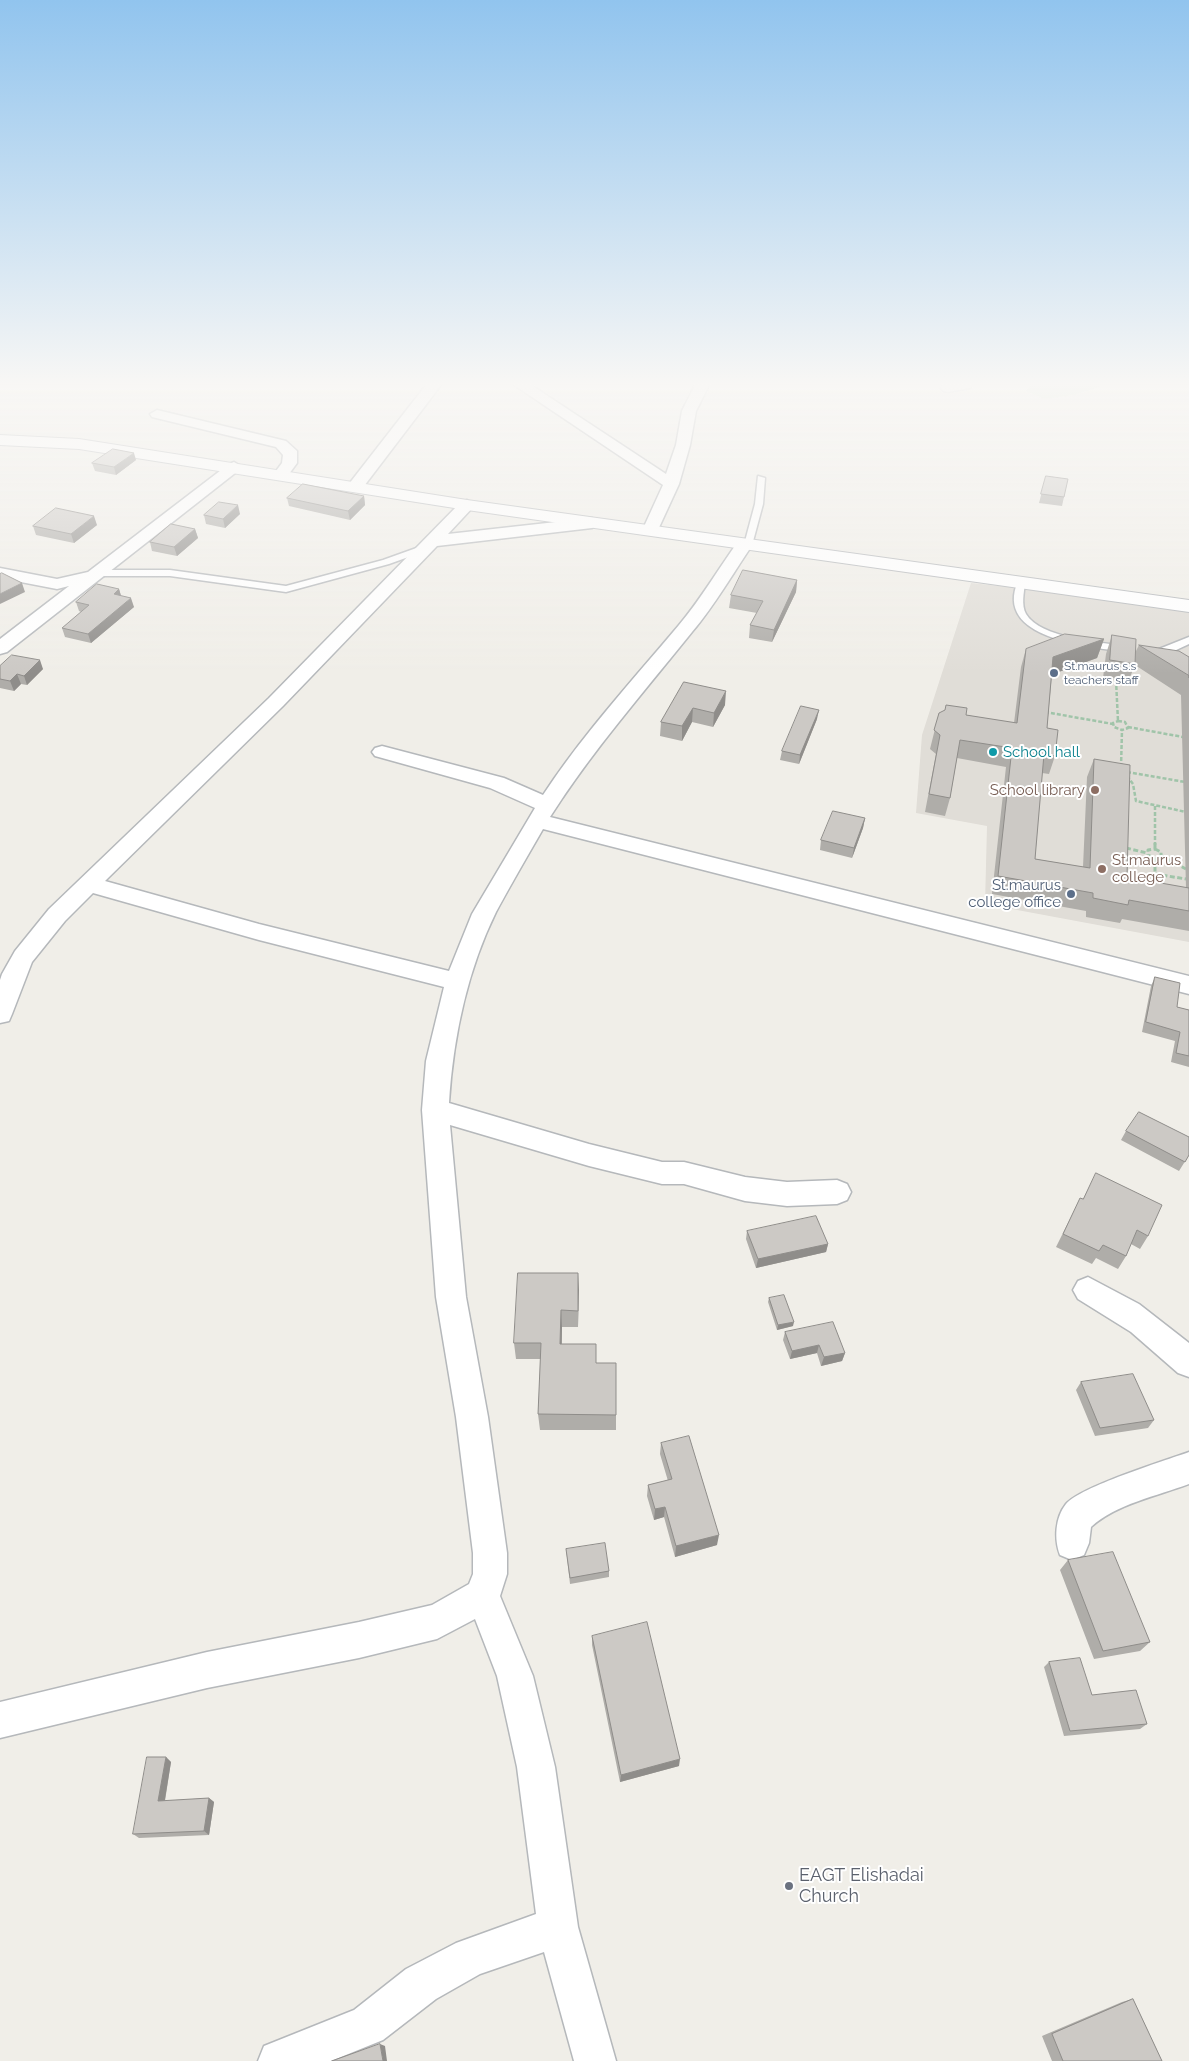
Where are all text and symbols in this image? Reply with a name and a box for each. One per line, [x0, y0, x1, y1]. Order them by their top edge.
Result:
place label: St.maurus s.s teachers staff [1064, 659, 1138, 687]
marker: St.maurus s.s teachers staff [1048, 667, 1060, 679]
place label: School hall [1003, 743, 1080, 761]
marker: School hall [987, 746, 999, 758]
place label: School library [990, 781, 1085, 799]
marker: School library [1089, 784, 1101, 796]
place label: St.maurus college [1112, 851, 1181, 886]
marker: St.maurus college [1096, 863, 1108, 875]
place label: St.maurus college office [968, 876, 1061, 911]
marker: St.maurus college office [1065, 888, 1077, 900]
place label: EAGT Elishadai Church [799, 1865, 924, 1908]
marker: EAGT Elishadai Church [783, 1880, 795, 1892]

